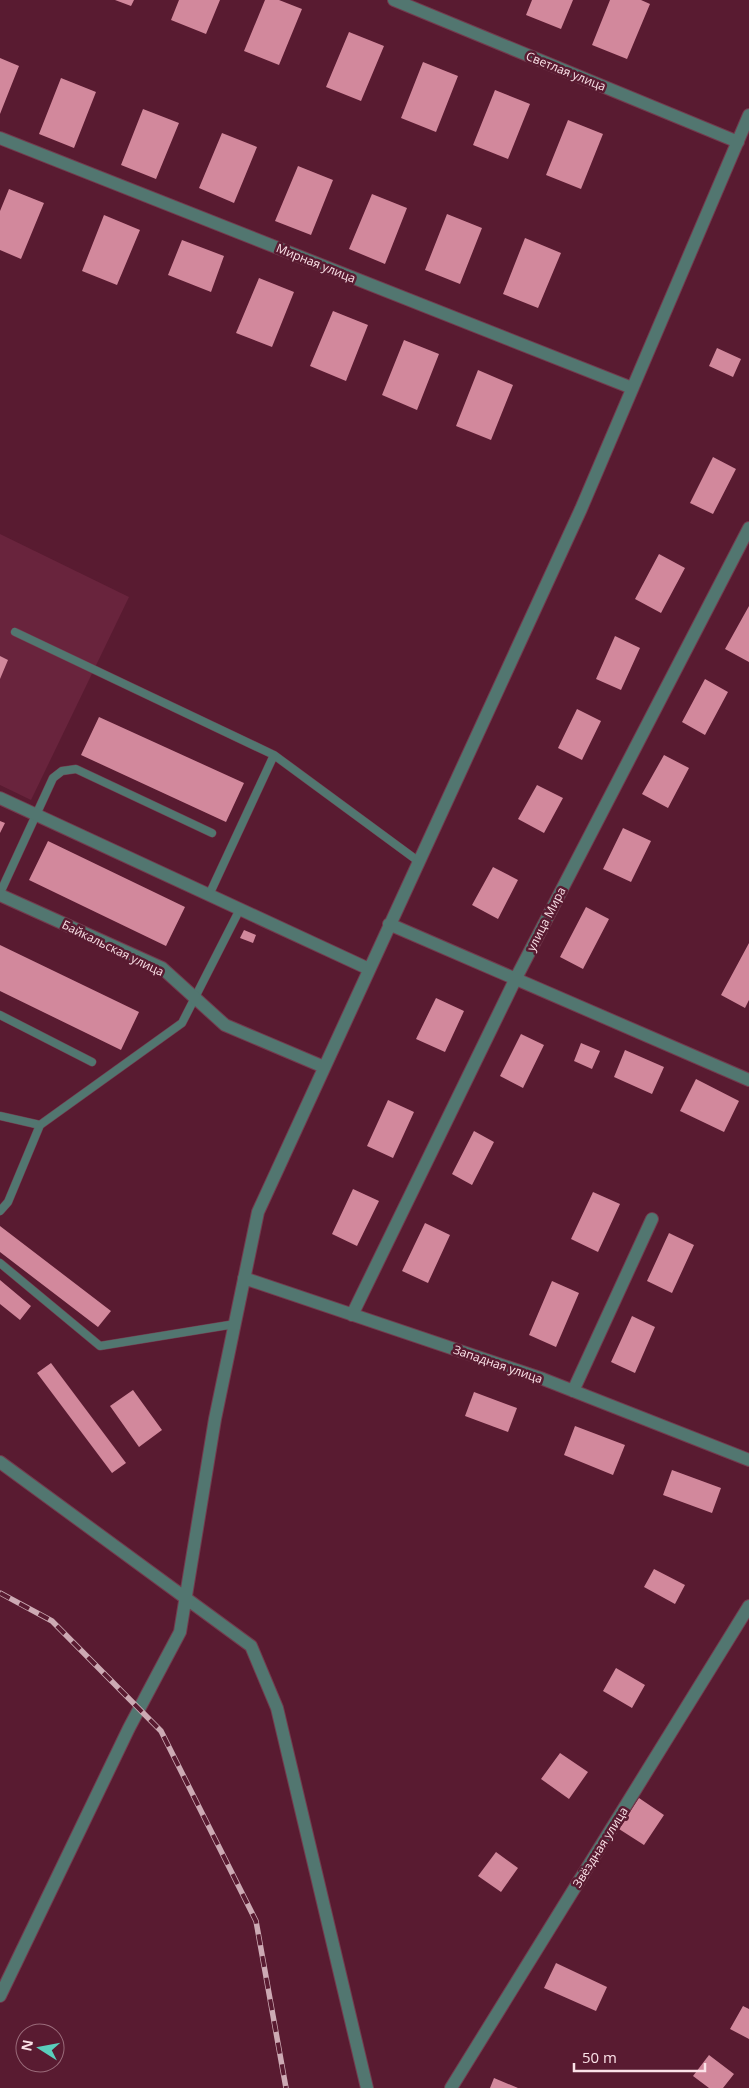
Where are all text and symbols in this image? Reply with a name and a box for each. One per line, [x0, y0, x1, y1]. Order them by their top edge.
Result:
street label: Светлая улица [523, 47, 609, 95]
street label: Мирная улица [274, 239, 358, 287]
street label: улица Мира [522, 884, 570, 954]
street label: Байкальская улица [59, 916, 167, 980]
street label: Западная улица [451, 1341, 545, 1387]
street label: Звёздная улица [568, 1803, 632, 1891]
north arrow [15, 2023, 65, 2073]
text: N [16, 2038, 37, 2053]
scale bar [574, 2040, 705, 2072]
text: 50 m [582, 2047, 617, 2067]

